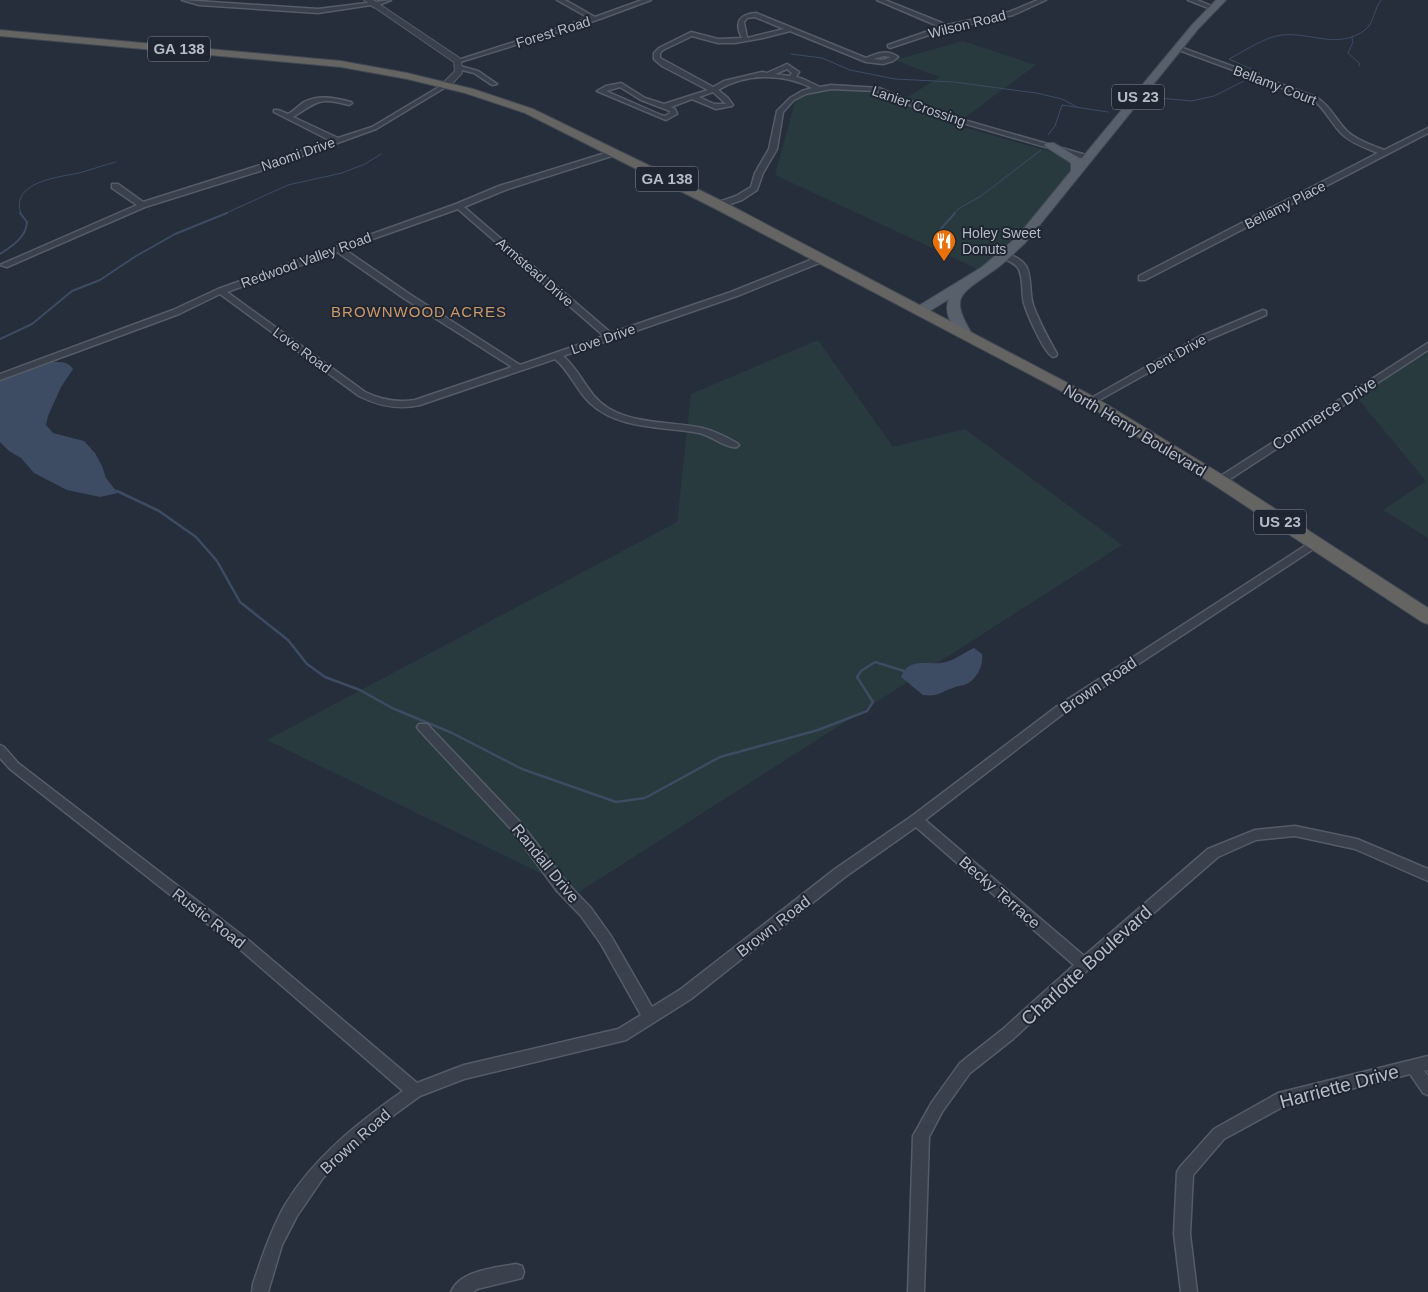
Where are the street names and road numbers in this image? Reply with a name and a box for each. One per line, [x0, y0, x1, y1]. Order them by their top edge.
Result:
street label: Wilson Road [927, 7, 1007, 41]
street label: Forest Road [514, 13, 592, 51]
road number: GA 138 [148, 36, 210, 62]
street label: Bellamy Court [1231, 62, 1319, 108]
street label: Lanier Crossing [870, 82, 968, 130]
road number: US 23 [1112, 84, 1164, 110]
street label: Naomi Drive [259, 134, 337, 174]
road number: GA 138 [636, 166, 698, 192]
street label: Bellamy Place [1242, 178, 1328, 232]
street label: Redwood Valley Road [239, 229, 373, 291]
street label: Armstead Drive [493, 234, 577, 310]
street label: Love Drive [569, 320, 637, 357]
street label: Love Road [270, 324, 334, 376]
street label: Dent Drive [1143, 331, 1209, 377]
street label: Commerce Drive [1269, 374, 1379, 453]
street label: North Henry Boulevard [1061, 381, 1209, 480]
road number: US 23 [1254, 510, 1306, 534]
street label: Brown Road [1057, 654, 1140, 717]
street label: Randall Drive [509, 821, 582, 906]
street label: Becky Terrace [956, 853, 1043, 932]
street label: Rustic Road [169, 885, 248, 952]
street label: Brown Road [733, 893, 813, 960]
street label: Charlotte Boulevard [1017, 901, 1156, 1029]
street label: Harriette Drive [1277, 1060, 1401, 1112]
street label: Brown Road [317, 1106, 394, 1177]

